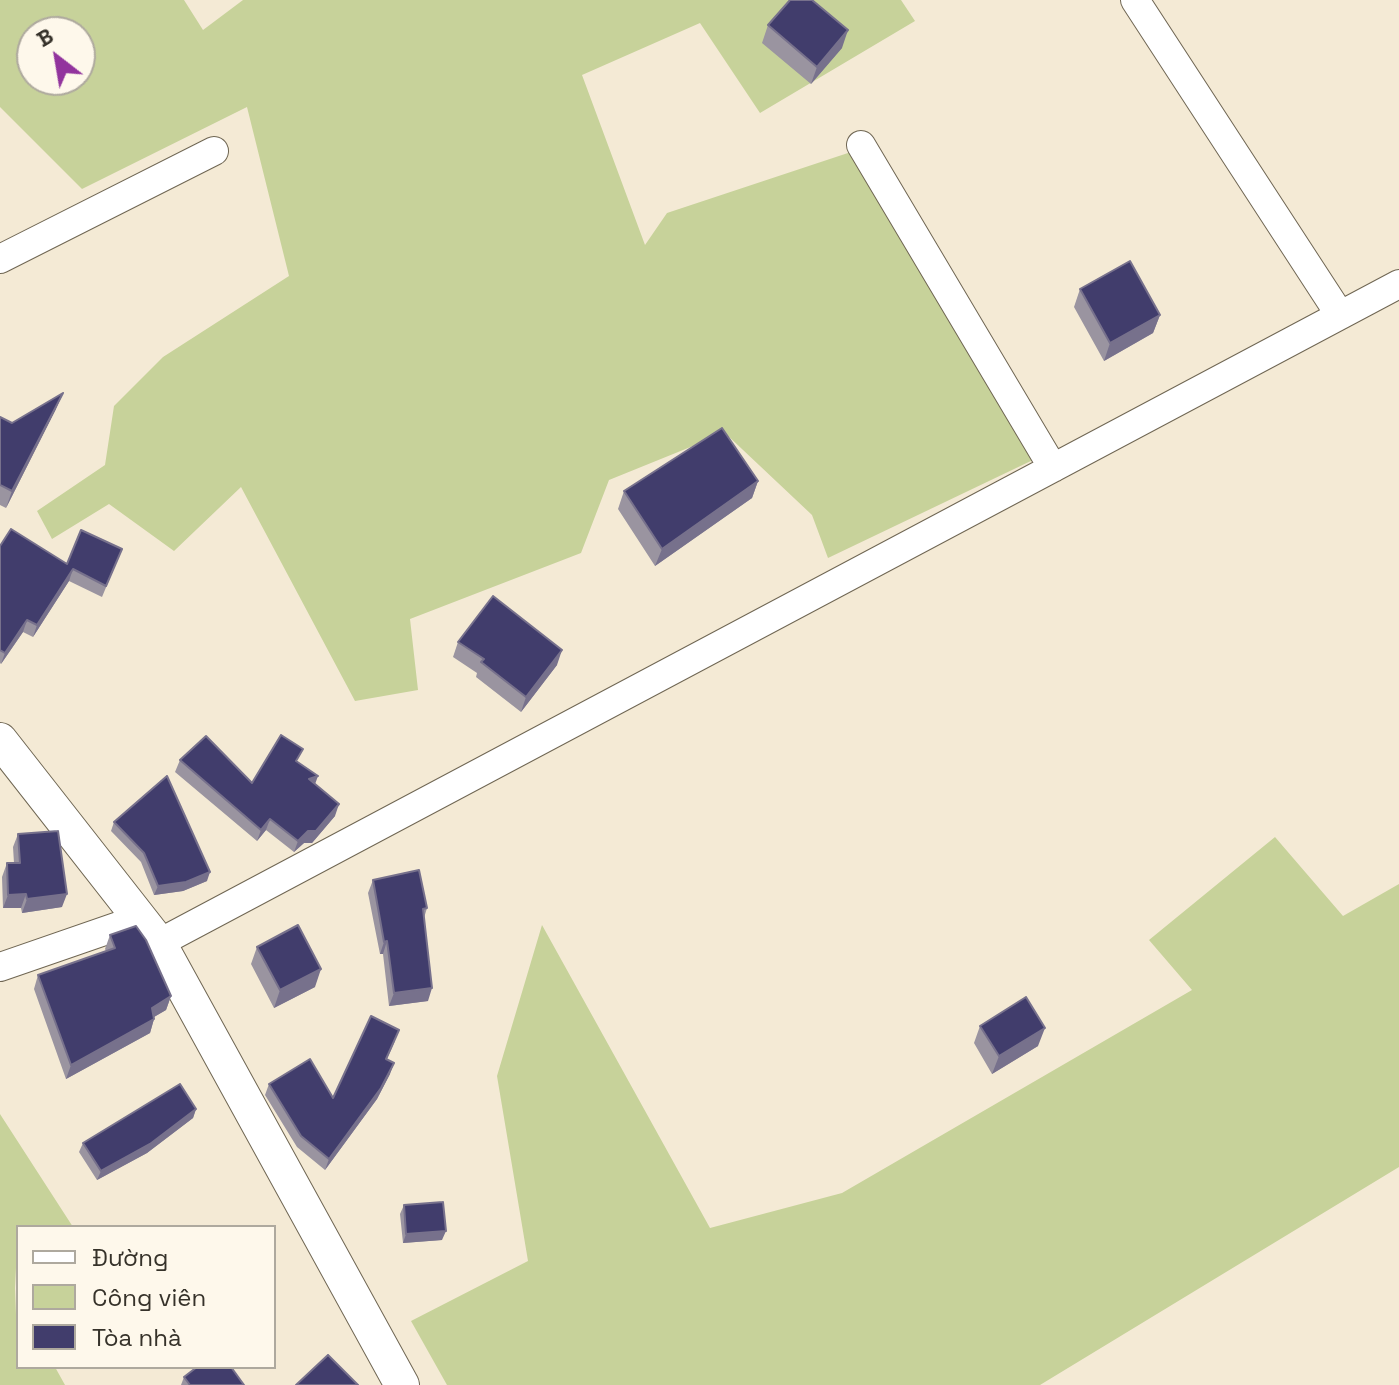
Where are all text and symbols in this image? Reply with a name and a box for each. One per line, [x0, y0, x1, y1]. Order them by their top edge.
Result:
north arrow [16, 16, 96, 96]
text: B [31, 21, 58, 53]
legend [16, 1225, 276, 1369]
text: Đường [92, 1242, 168, 1273]
text: Công viên [92, 1282, 206, 1313]
text: Tòa nhà [92, 1322, 182, 1353]

